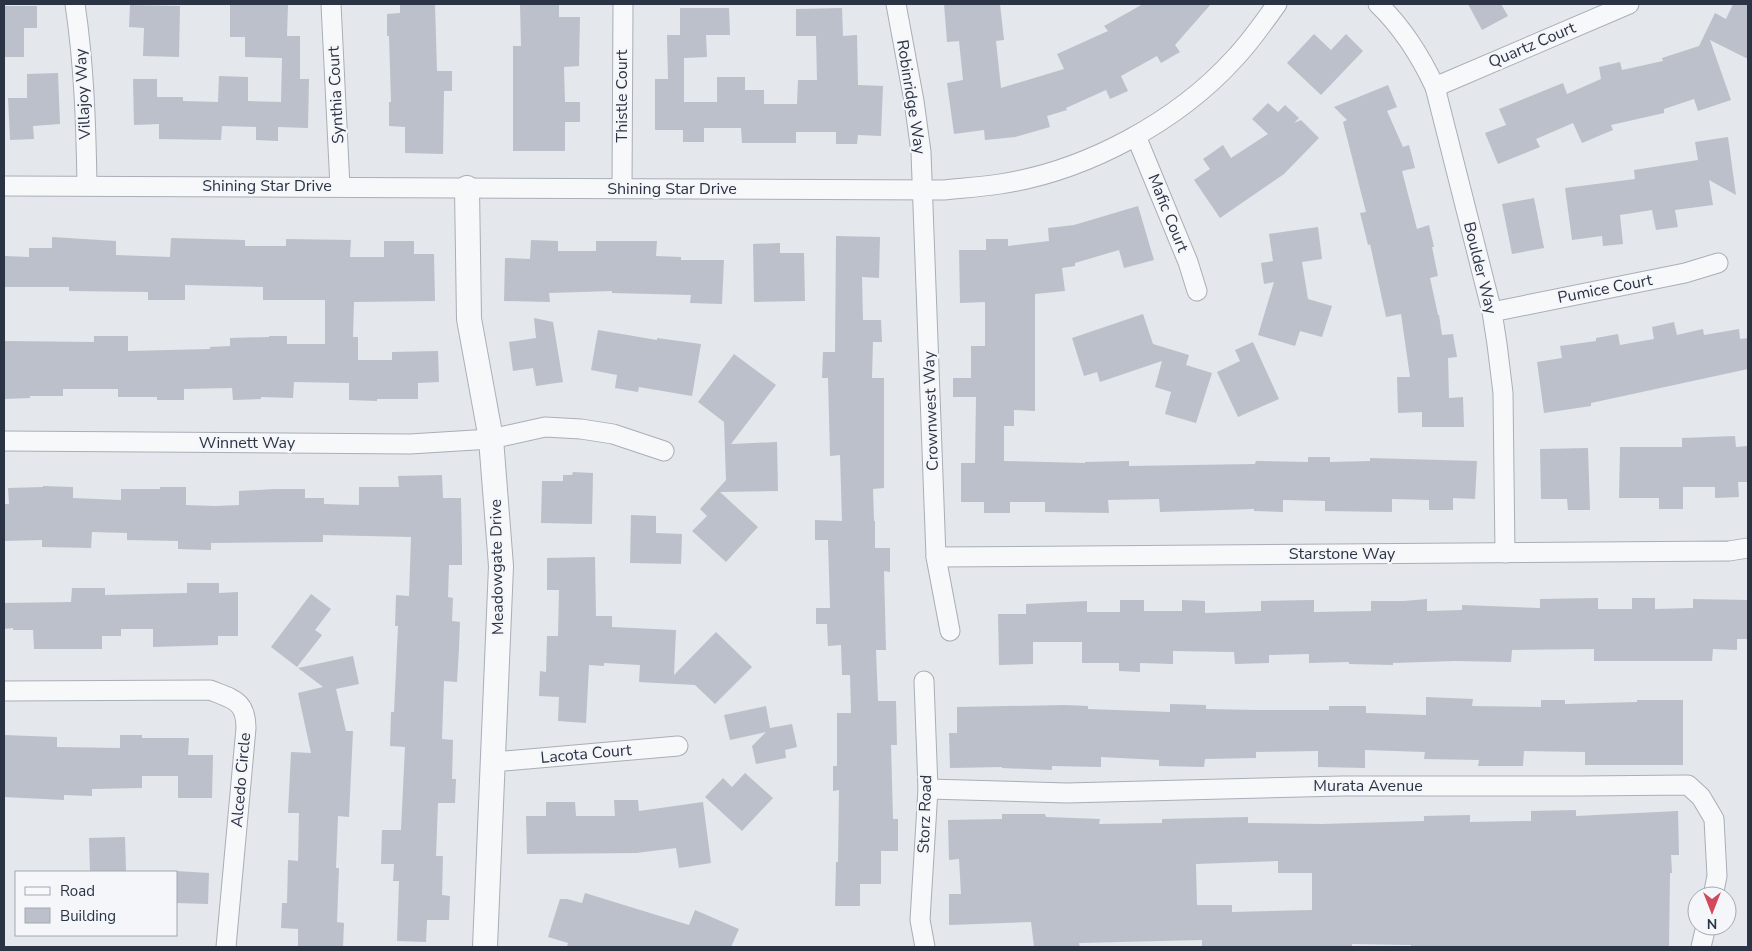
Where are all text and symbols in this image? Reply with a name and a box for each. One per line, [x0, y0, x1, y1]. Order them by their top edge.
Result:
street label: Quartz Court [1485, 17, 1579, 73]
street label: Robinridge Way [891, 38, 931, 157]
street label: Synthia Court [322, 45, 350, 144]
street label: Villajoy Way [70, 47, 96, 141]
street label: Thistle Court [611, 49, 633, 142]
street label: Mafic Court [1142, 171, 1194, 256]
street label: Shining Star Drive [202, 175, 332, 197]
street label: Shining Star Drive [607, 178, 737, 200]
street label: Boulder Way [1458, 220, 1502, 317]
street label: Pumice Court [1556, 269, 1655, 309]
street label: Crownwest Way [918, 350, 944, 471]
street label: Winnett Way [199, 432, 296, 454]
street label: Meadowgate Drive [485, 499, 509, 635]
street label: Starstone Way [1289, 543, 1396, 565]
street label: Alcedo Circle [226, 732, 256, 828]
street label: Lacota Court [540, 739, 633, 769]
street label: Storz Road [913, 774, 937, 854]
street label: Murata Avenue [1313, 775, 1423, 797]
legend [15, 871, 178, 936]
text: Road [60, 881, 95, 901]
north arrow [1687, 886, 1737, 936]
text: Building [60, 906, 116, 926]
text: N [1707, 914, 1717, 933]

